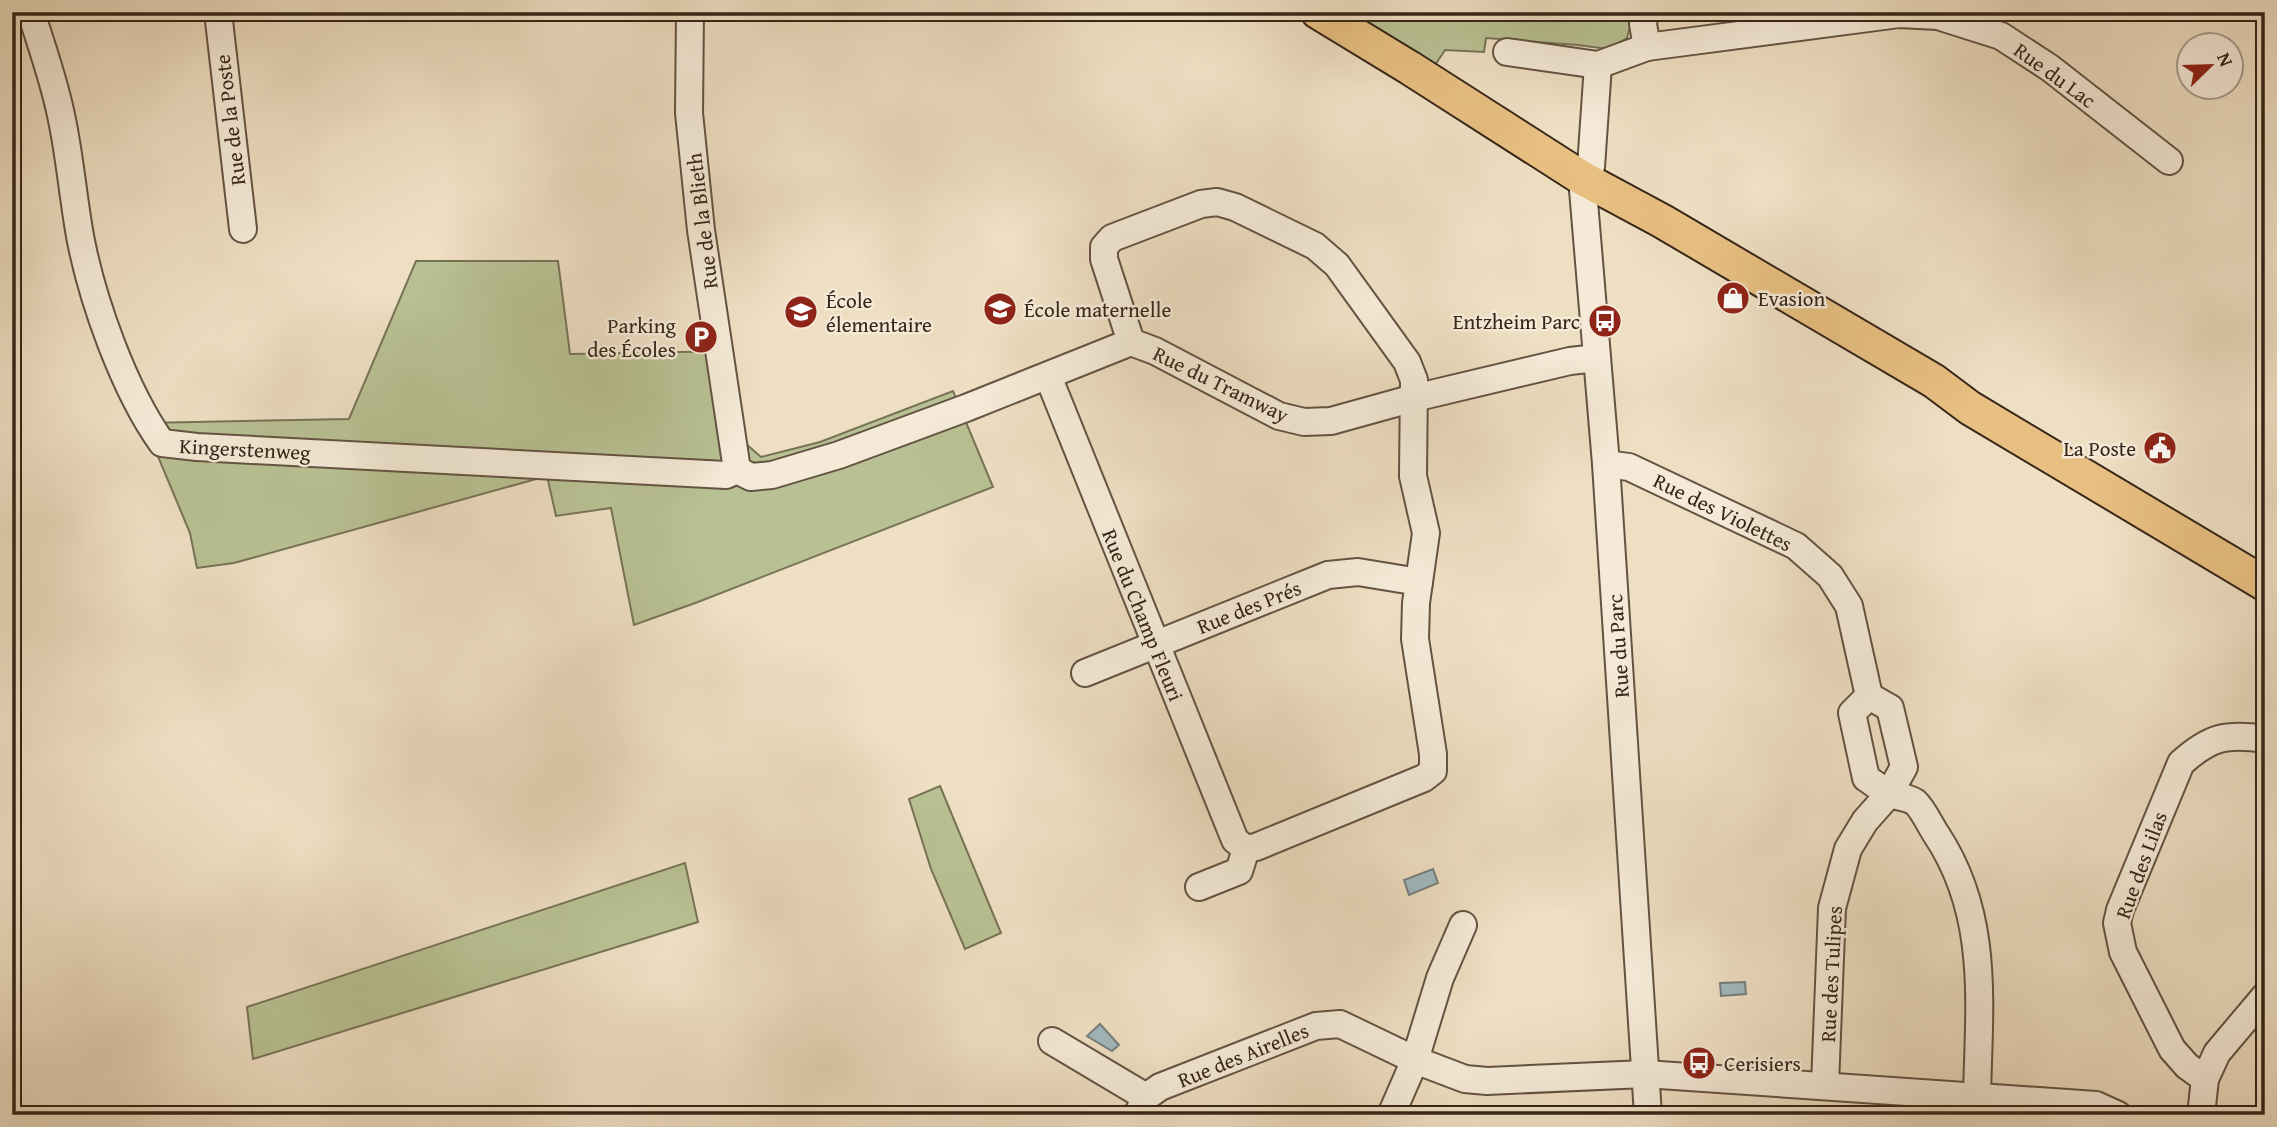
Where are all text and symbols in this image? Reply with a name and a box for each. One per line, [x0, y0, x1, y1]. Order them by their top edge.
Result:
north arrow [2176, 32, 2246, 102]
street label: Rue du Lac [2008, 35, 2102, 115]
text: N [2210, 48, 2241, 71]
street label: Rue de la Poste [207, 53, 253, 187]
street label: Rue de la Blieth [678, 151, 726, 291]
shop icon: Evasion [1714, 279, 1752, 317]
place label: Evasion [1758, 283, 1826, 314]
place label: École élementaire [826, 285, 932, 340]
school or university icon: École maternelle [981, 290, 1019, 328]
school or university icon: École élementaire [782, 293, 820, 331]
place label: École maternelle [1024, 294, 1171, 325]
bus stop icon: Entzheim Parc [1586, 302, 1624, 340]
place label: Entzheim Parc [1453, 306, 1580, 337]
place label: Parking des Écoles [587, 310, 677, 365]
parking icon: Parking des Écoles [682, 318, 720, 356]
street label: Rue du Tramway [1148, 338, 1295, 430]
public building icon: La Poste [2141, 429, 2179, 467]
street label: Kingerstenweg [179, 430, 312, 468]
place label: La Poste [2064, 433, 2136, 464]
street label: Rue des Violettes [1648, 465, 1798, 559]
street label: Rue du Champ Fleuri [1094, 524, 1192, 706]
street label: Rue des Prés [1192, 572, 1306, 642]
street label: Rue du Parc [1599, 593, 1637, 699]
street label: Rue des Lilas [2107, 807, 2175, 923]
street label: Rue des Tulipes [1812, 905, 1850, 1043]
street label: Rue des Airelles [1173, 1015, 1313, 1095]
bus stop icon: Cerisiers [1680, 1044, 1718, 1082]
place label: Cerisiers [1724, 1048, 1801, 1079]

